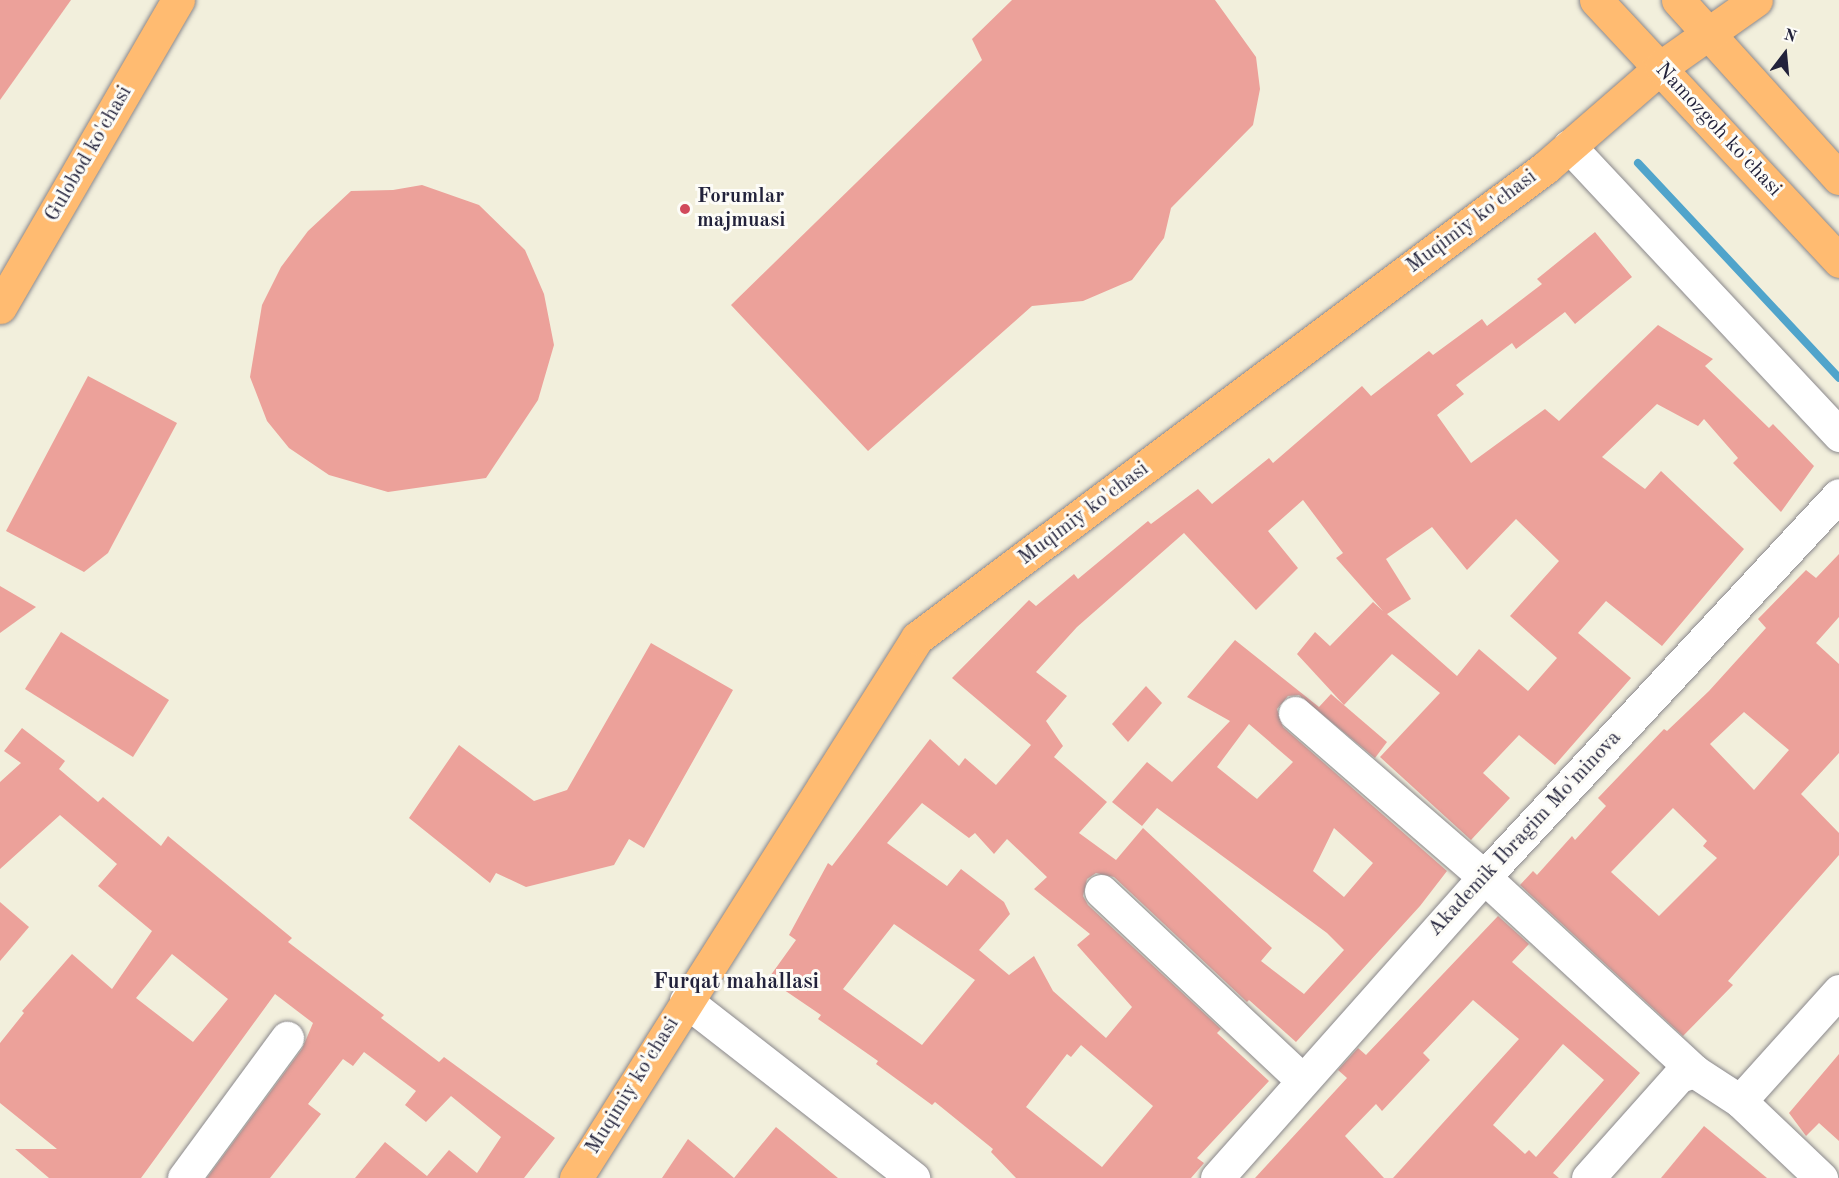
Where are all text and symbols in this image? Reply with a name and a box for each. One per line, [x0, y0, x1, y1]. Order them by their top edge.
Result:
north arrow [1755, 24, 1815, 84]
text: N [1782, 27, 1798, 46]
street label: Namozgoh ko'chasi [1649, 58, 1787, 202]
street label: Gulobod ko'chasi [40, 82, 138, 226]
street label: Muqimiy ko'chasi [1402, 165, 1542, 279]
place label: Forumlar majmuasi [697, 184, 785, 234]
marker: Forumlar majmuasi [678, 202, 692, 216]
street label: Muqimiy ko'chasi [1014, 457, 1154, 571]
street label: Akademik Ibragim Mo'minova [1423, 726, 1627, 942]
district label: Furqat mahallasi [653, 970, 819, 996]
street label: Muqimiy ko'chasi [581, 1013, 685, 1159]

